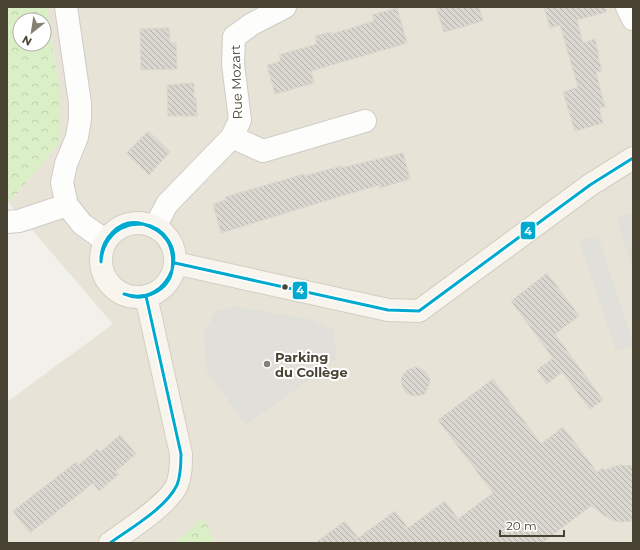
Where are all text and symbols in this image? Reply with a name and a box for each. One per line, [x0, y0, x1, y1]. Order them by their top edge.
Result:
north arrow [12, 12, 52, 52]
text: N [20, 32, 34, 49]
street label: Rue Mozart [227, 44, 245, 120]
line badge: 4 [520, 221, 536, 240]
text: 4 [524, 224, 532, 238]
line badge: 4 [292, 281, 308, 300]
unlabelled marker [280, 282, 290, 292]
text: 4 [296, 283, 304, 297]
place label: Parking du Collège [275, 349, 348, 380]
marker: Parking du Collège [262, 359, 272, 369]
scale bar [500, 512, 564, 538]
text: 20 m [506, 518, 537, 533]

